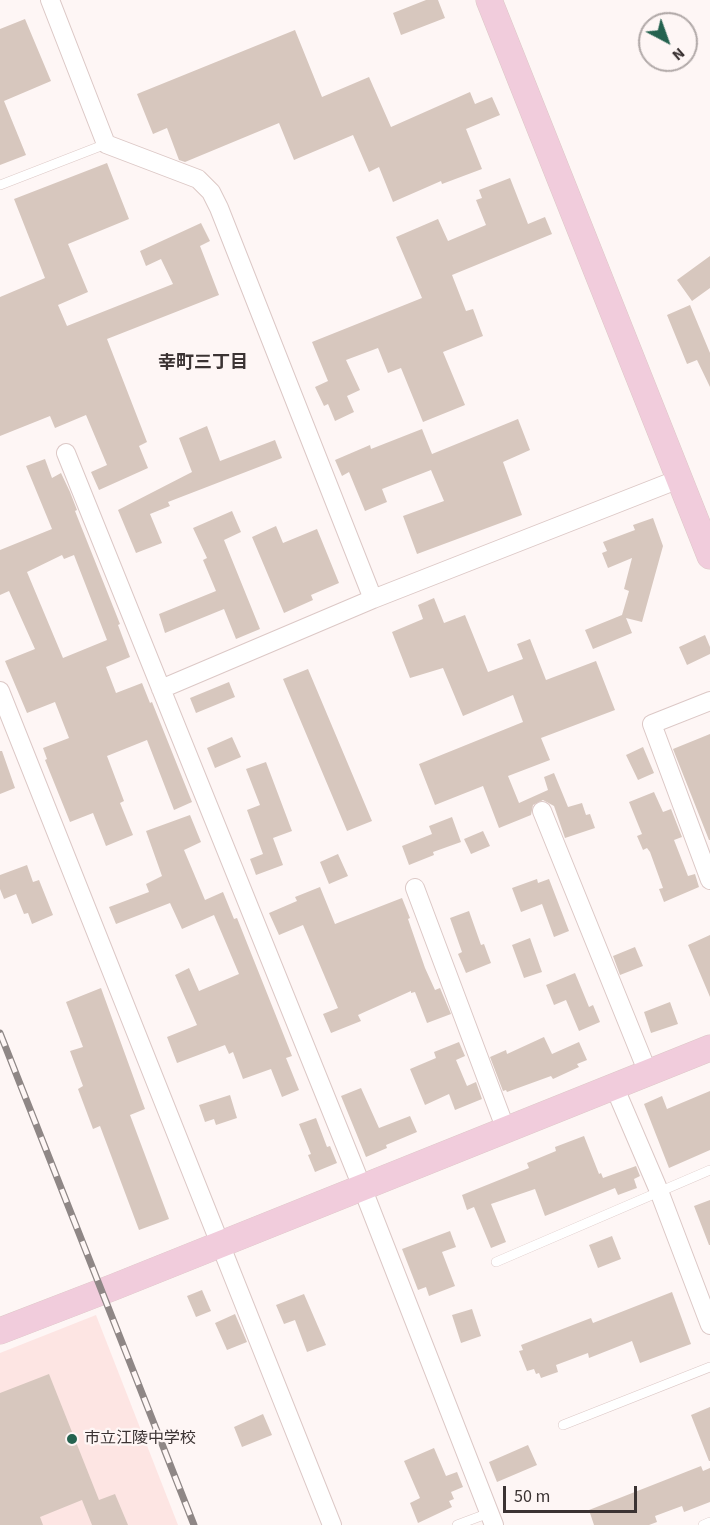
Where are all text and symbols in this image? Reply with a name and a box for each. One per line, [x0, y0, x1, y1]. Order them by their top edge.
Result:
north arrow [638, 12, 698, 72]
text: N [667, 42, 690, 66]
district label: 幸町三丁目 [158, 353, 248, 375]
place label: 市立江陵中学校 [84, 1429, 196, 1449]
marker: 市立江陵中学校 [65, 1432, 79, 1446]
scale bar [506, 1474, 640, 1512]
text: 50 m [514, 1484, 550, 1509]

